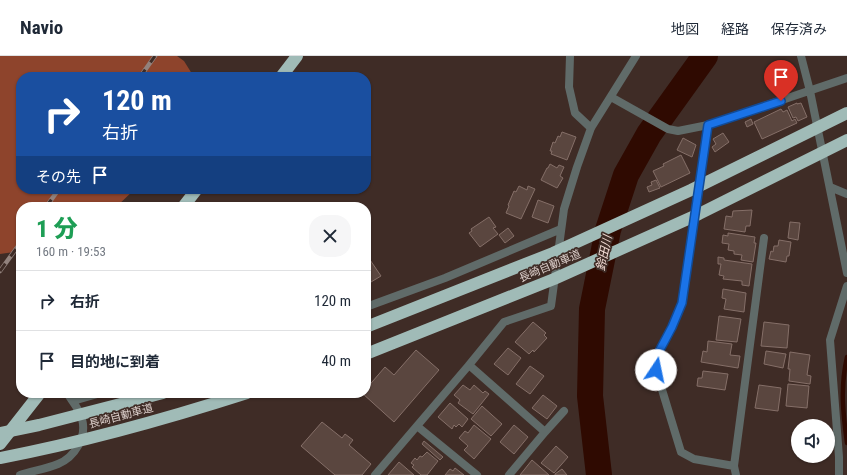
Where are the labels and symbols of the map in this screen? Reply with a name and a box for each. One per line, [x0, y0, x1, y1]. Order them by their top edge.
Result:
pin [764, 60, 798, 101]
water label: 鈴田川 [593, 232, 615, 272]
street label: 長崎自動車道 [517, 247, 583, 285]
position arrow [635, 349, 677, 391]
street label: 長崎自動車道 [87, 401, 155, 431]

